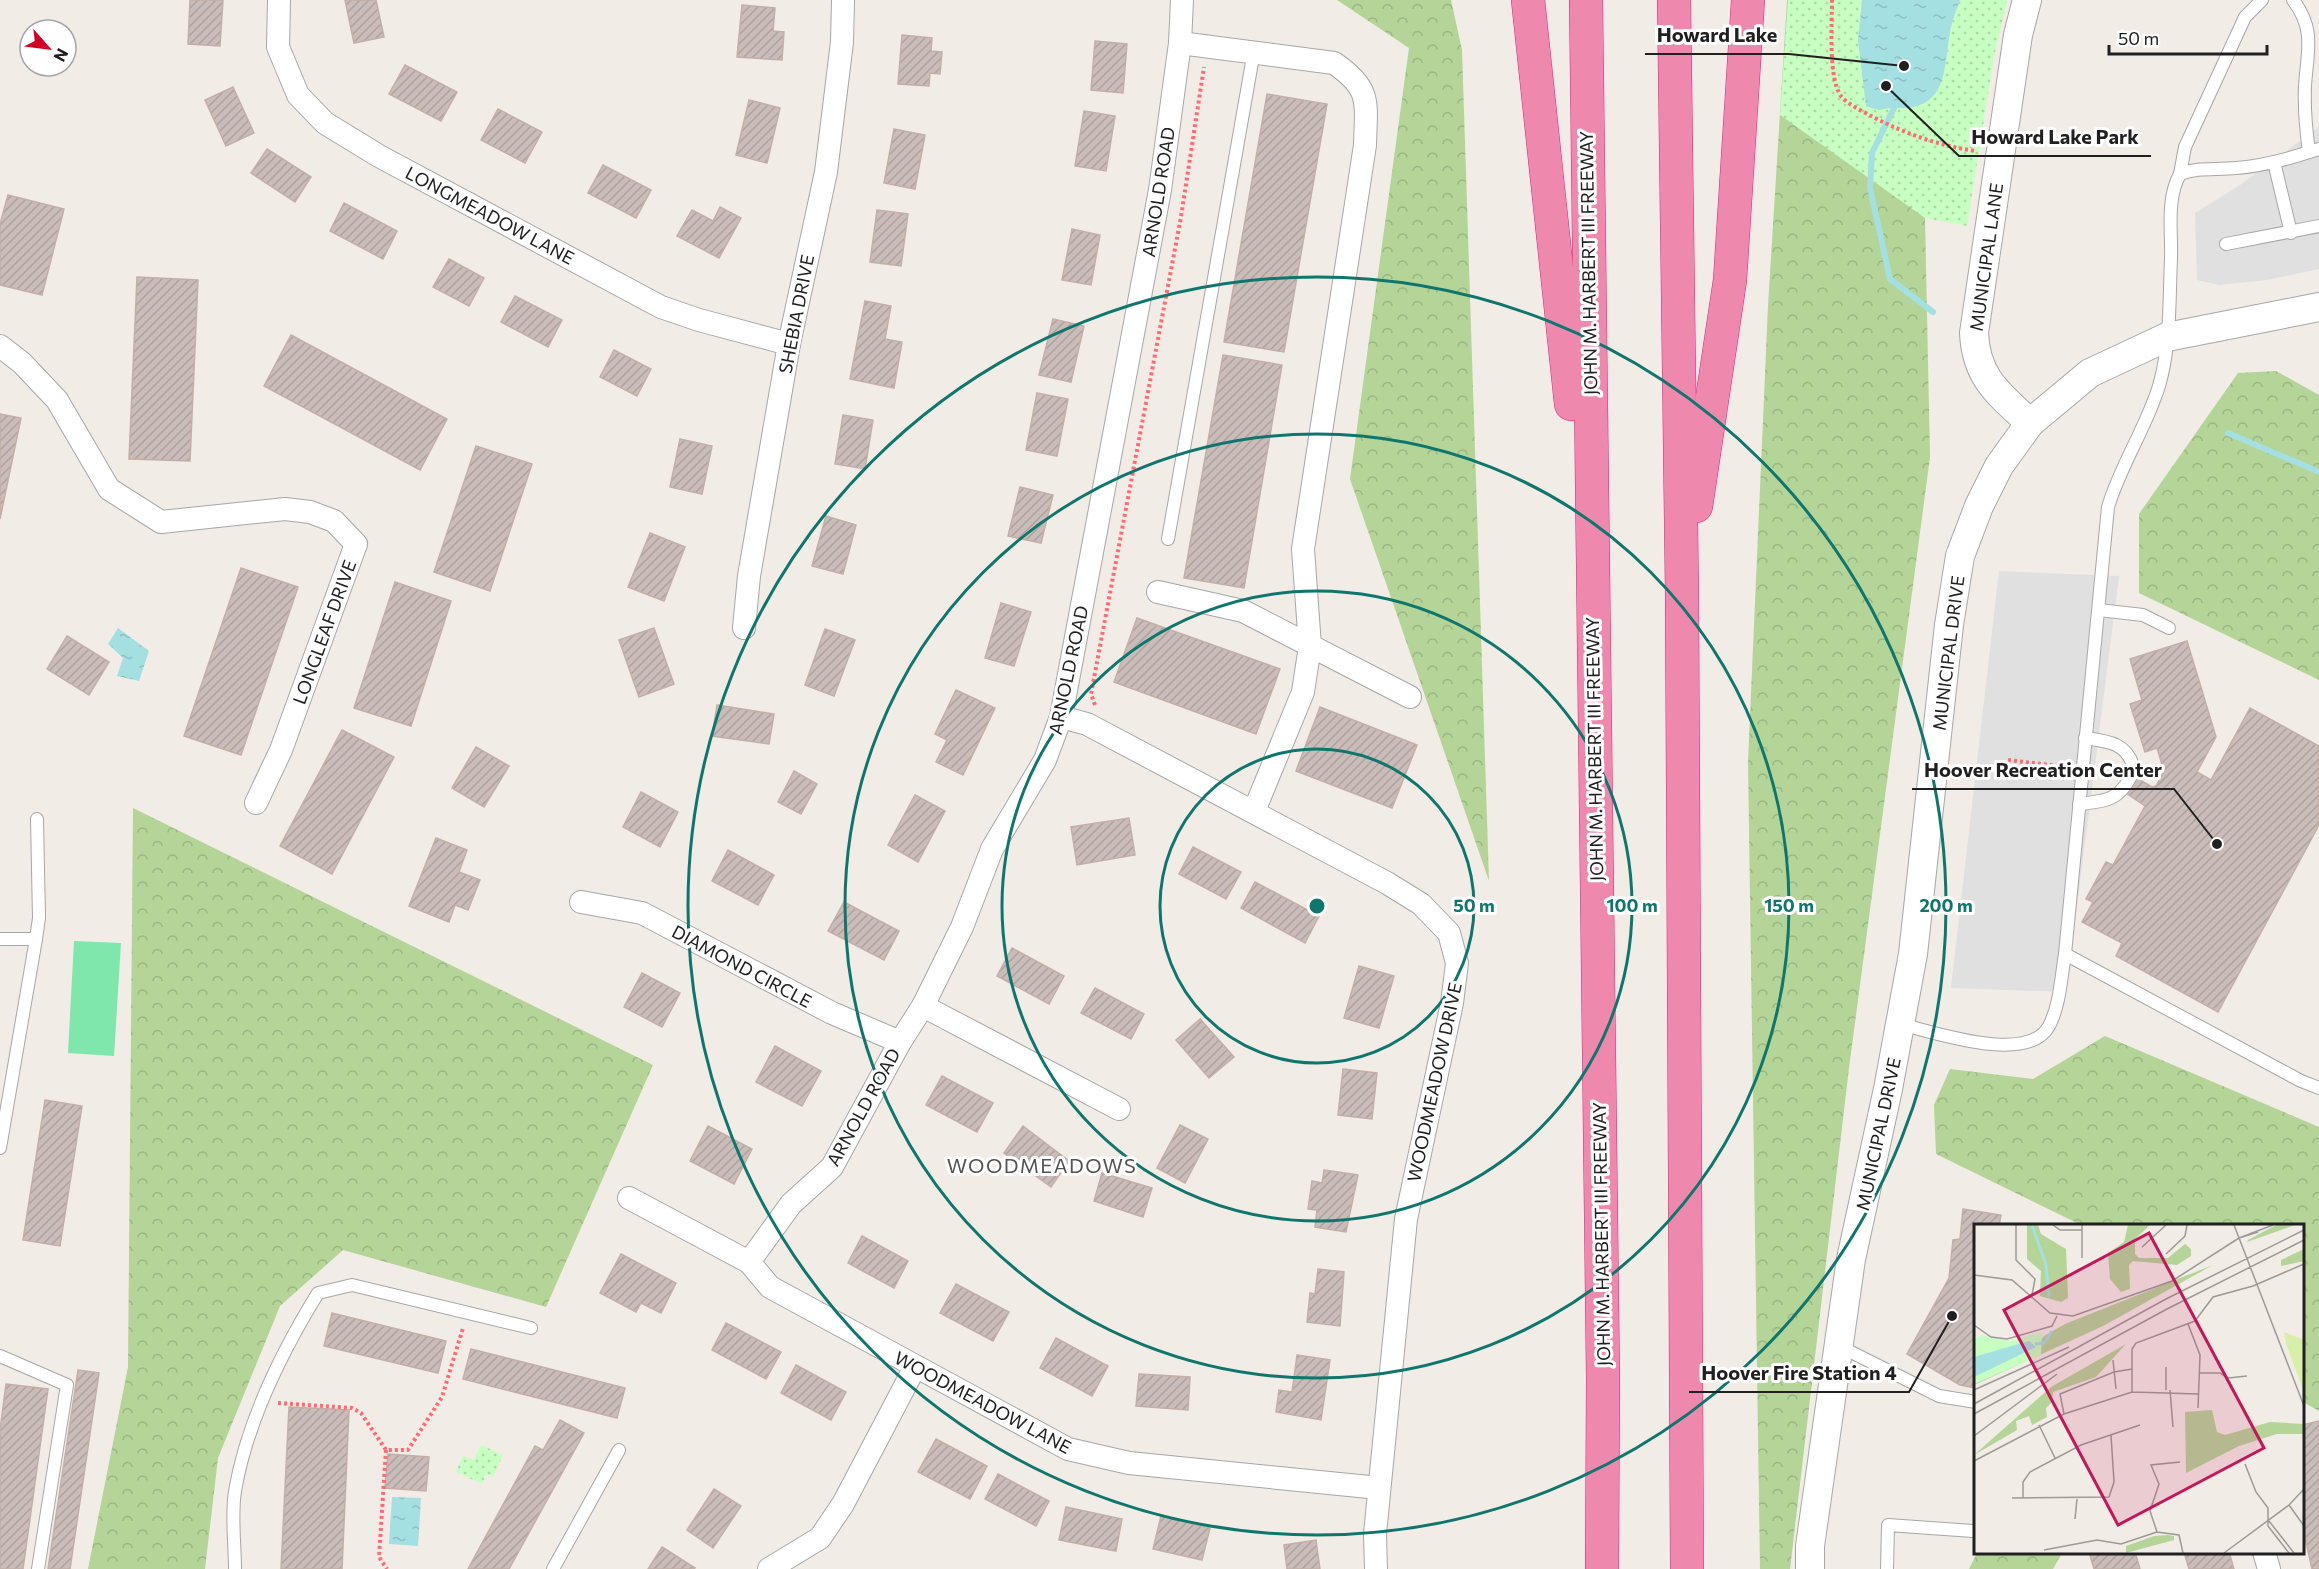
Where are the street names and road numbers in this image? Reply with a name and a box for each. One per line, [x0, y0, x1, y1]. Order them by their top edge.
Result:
street label: ARNOLD ROAD [1137, 125, 1179, 259]
street label: JOHN M. HARBERT III FREEWAY [1575, 130, 1601, 395]
street label: LONGMEADOW LANE [402, 161, 578, 269]
street label: MUNICIPAL LANE [1965, 181, 2007, 333]
street label: SHEBIA DRIVE [774, 253, 818, 375]
street label: LONGLEAF DRIVE [288, 557, 360, 707]
street label: MUNICIPAL DRIVE [1928, 574, 1968, 732]
street label: ARNOLD ROAD [1044, 603, 1092, 737]
street label: JOHN M. HARBERT III FREEWAY [1581, 616, 1607, 881]
street label: DIAMOND CIRCLE [668, 920, 816, 1012]
street label: WOODMEADOW DRIVE [1402, 980, 1466, 1184]
street label: ARNOLD ROAD [822, 1044, 904, 1170]
street label: MUNICIPAL DRIVE [1851, 1055, 1905, 1213]
street label: JOHN M. HARBERT III FREEWAY [1588, 1101, 1614, 1366]
street label: WOODMEADOW LANE [891, 1346, 1075, 1458]

